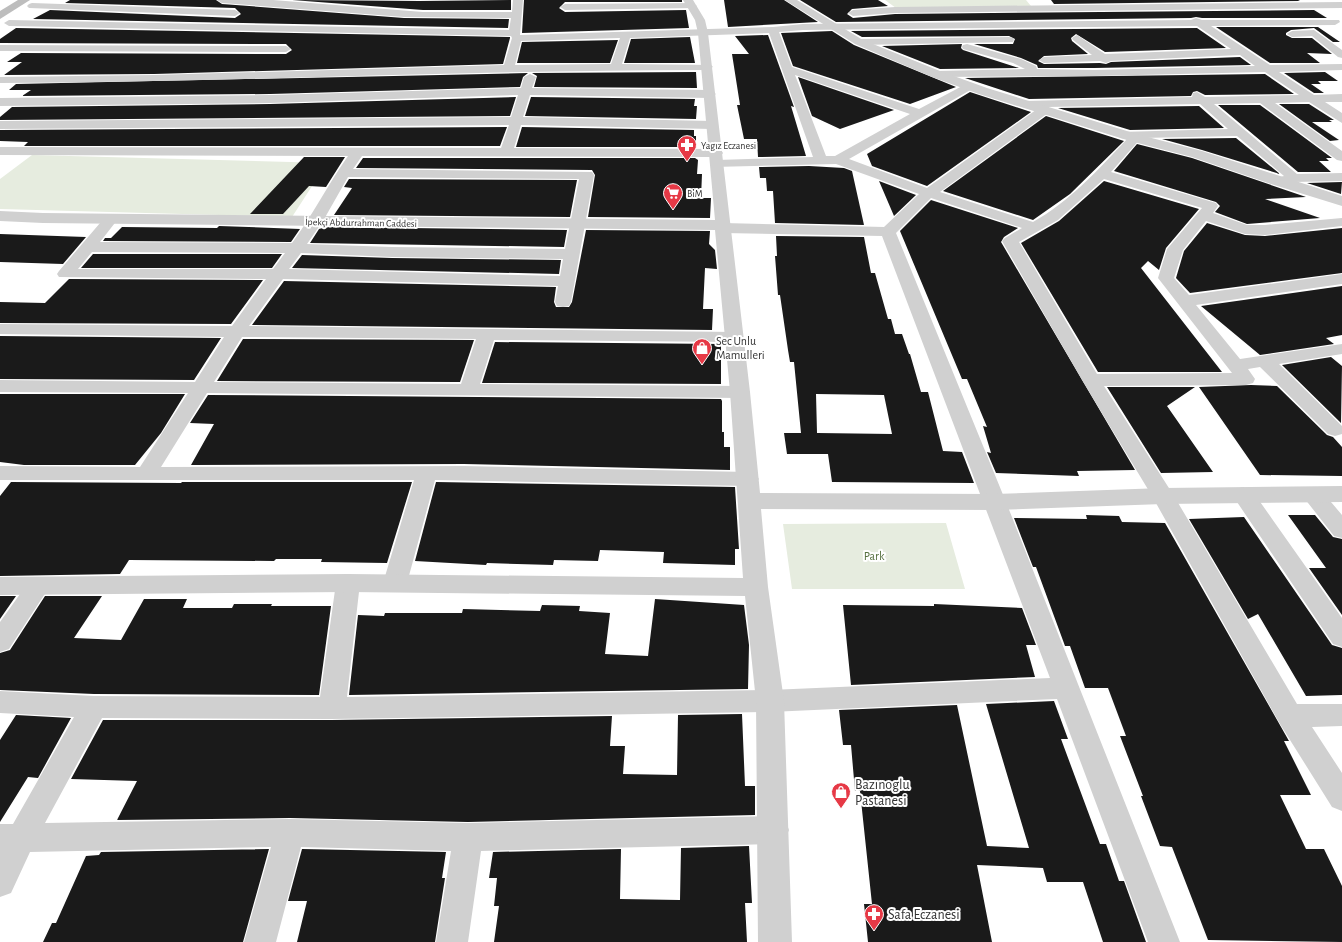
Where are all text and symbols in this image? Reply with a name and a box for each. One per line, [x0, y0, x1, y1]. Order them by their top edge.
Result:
pharmacy icon: Yagız Eczanesi [676, 134, 698, 162]
place label: Yagız Eczanesi [701, 141, 756, 151]
supermarket icon: BiM [662, 182, 684, 210]
place label: BiM [687, 189, 703, 199]
street label: İpekçi Abdurrahman Caddesi [305, 216, 417, 229]
place label: Sec Unlu Mamulleri [716, 335, 765, 361]
shop icon: Sec Unlu Mamulleri [691, 337, 713, 365]
park label: Park [864, 550, 885, 562]
place label: Bazınoglu Pastanesi [855, 778, 910, 808]
shop icon: Bazınoglu Pastanesi [830, 781, 852, 809]
pharmacy icon: Safa Eczanesi [863, 903, 885, 931]
place label: Safa Eczanesi [888, 908, 960, 922]

